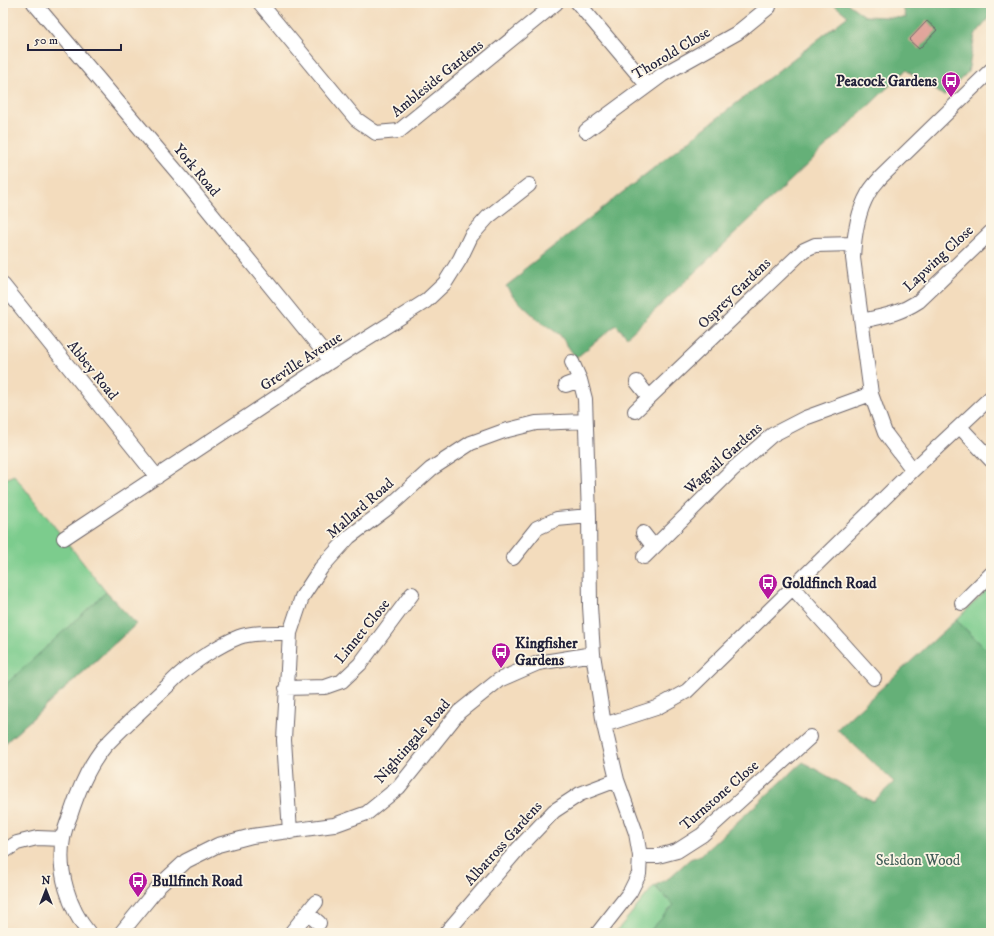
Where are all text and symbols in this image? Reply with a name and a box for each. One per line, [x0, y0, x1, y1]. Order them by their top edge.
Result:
street label: Thorold Close [629, 23, 714, 84]
scale bar [28, 26, 121, 52]
text: 50 m [34, 33, 58, 48]
street label: Ambleside Gardens [387, 35, 487, 121]
bus stop icon: Peacock Gardens [940, 70, 962, 98]
place label: Peacock Gardens [836, 72, 937, 91]
street label: York Road [169, 140, 224, 201]
street label: Lapwing Close [899, 221, 978, 296]
street label: Osprey Gardens [694, 254, 775, 333]
street label: Greville Avenue [257, 328, 346, 395]
street label: Abbey Road [63, 337, 123, 404]
street label: Wagtail Gardens [680, 418, 766, 499]
street label: Mallard Road [323, 474, 398, 543]
bus stop icon: Goldfinch Road [757, 572, 779, 600]
place label: Goldfinch Road [782, 574, 877, 593]
street label: Linnet Close [331, 595, 394, 667]
place label: Kingfisher Gardens [515, 634, 578, 670]
bus stop icon: Kingfisher Gardens [490, 641, 512, 669]
street label: Nightingale Road [370, 695, 455, 788]
street label: Turnstone Close [676, 756, 763, 835]
street label: Albatross Gardens [460, 797, 546, 890]
park label: Selsdon Wood [876, 851, 961, 870]
north arrow [26, 870, 66, 910]
bus stop icon: Bullfinch Road [127, 870, 149, 898]
place label: Bullfinch Road [152, 872, 243, 891]
text: N [41, 874, 51, 888]

